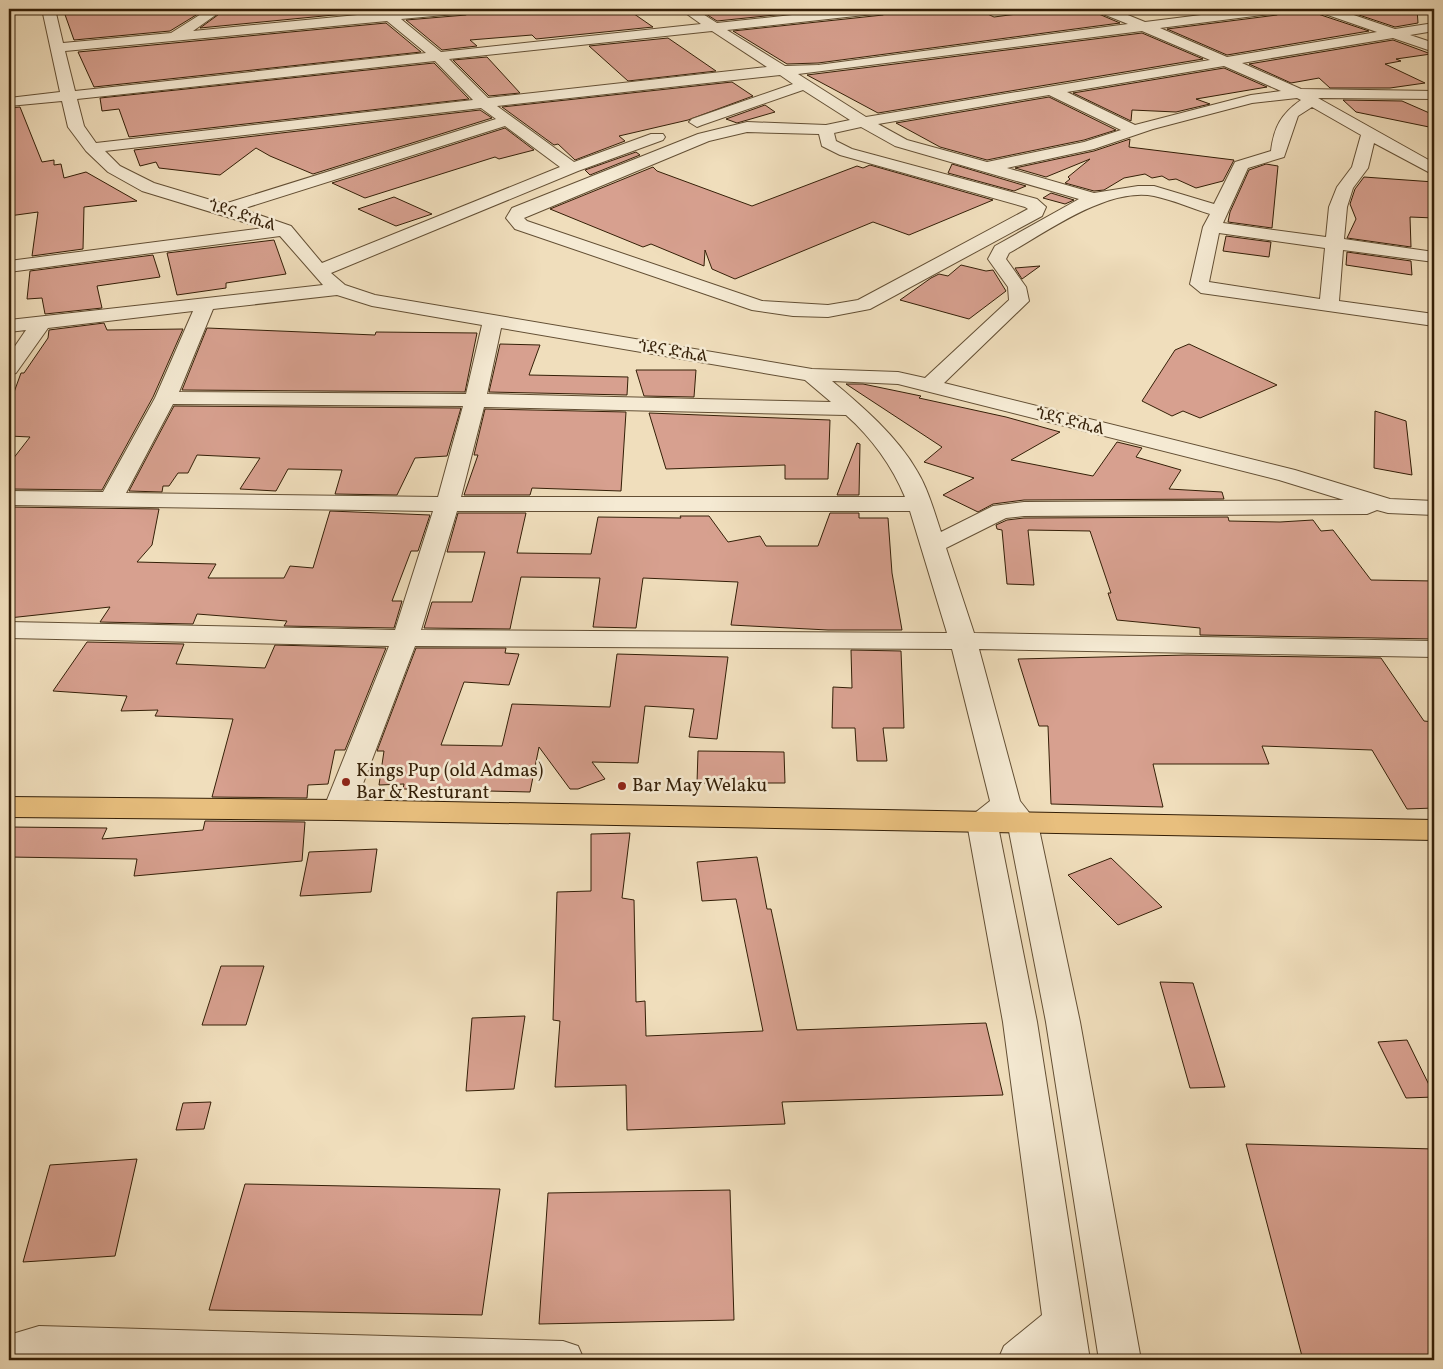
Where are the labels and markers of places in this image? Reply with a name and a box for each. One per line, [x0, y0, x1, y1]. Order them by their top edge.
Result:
place label: Kings Pup (old Admas) Bar & Resturant [356, 758, 543, 806]
place label: Bar May Welaku [632, 773, 767, 799]
marker: Kings Pup (old Admas) Bar & Resturant [340, 776, 352, 788]
marker: Bar May Welaku [616, 780, 628, 792]

